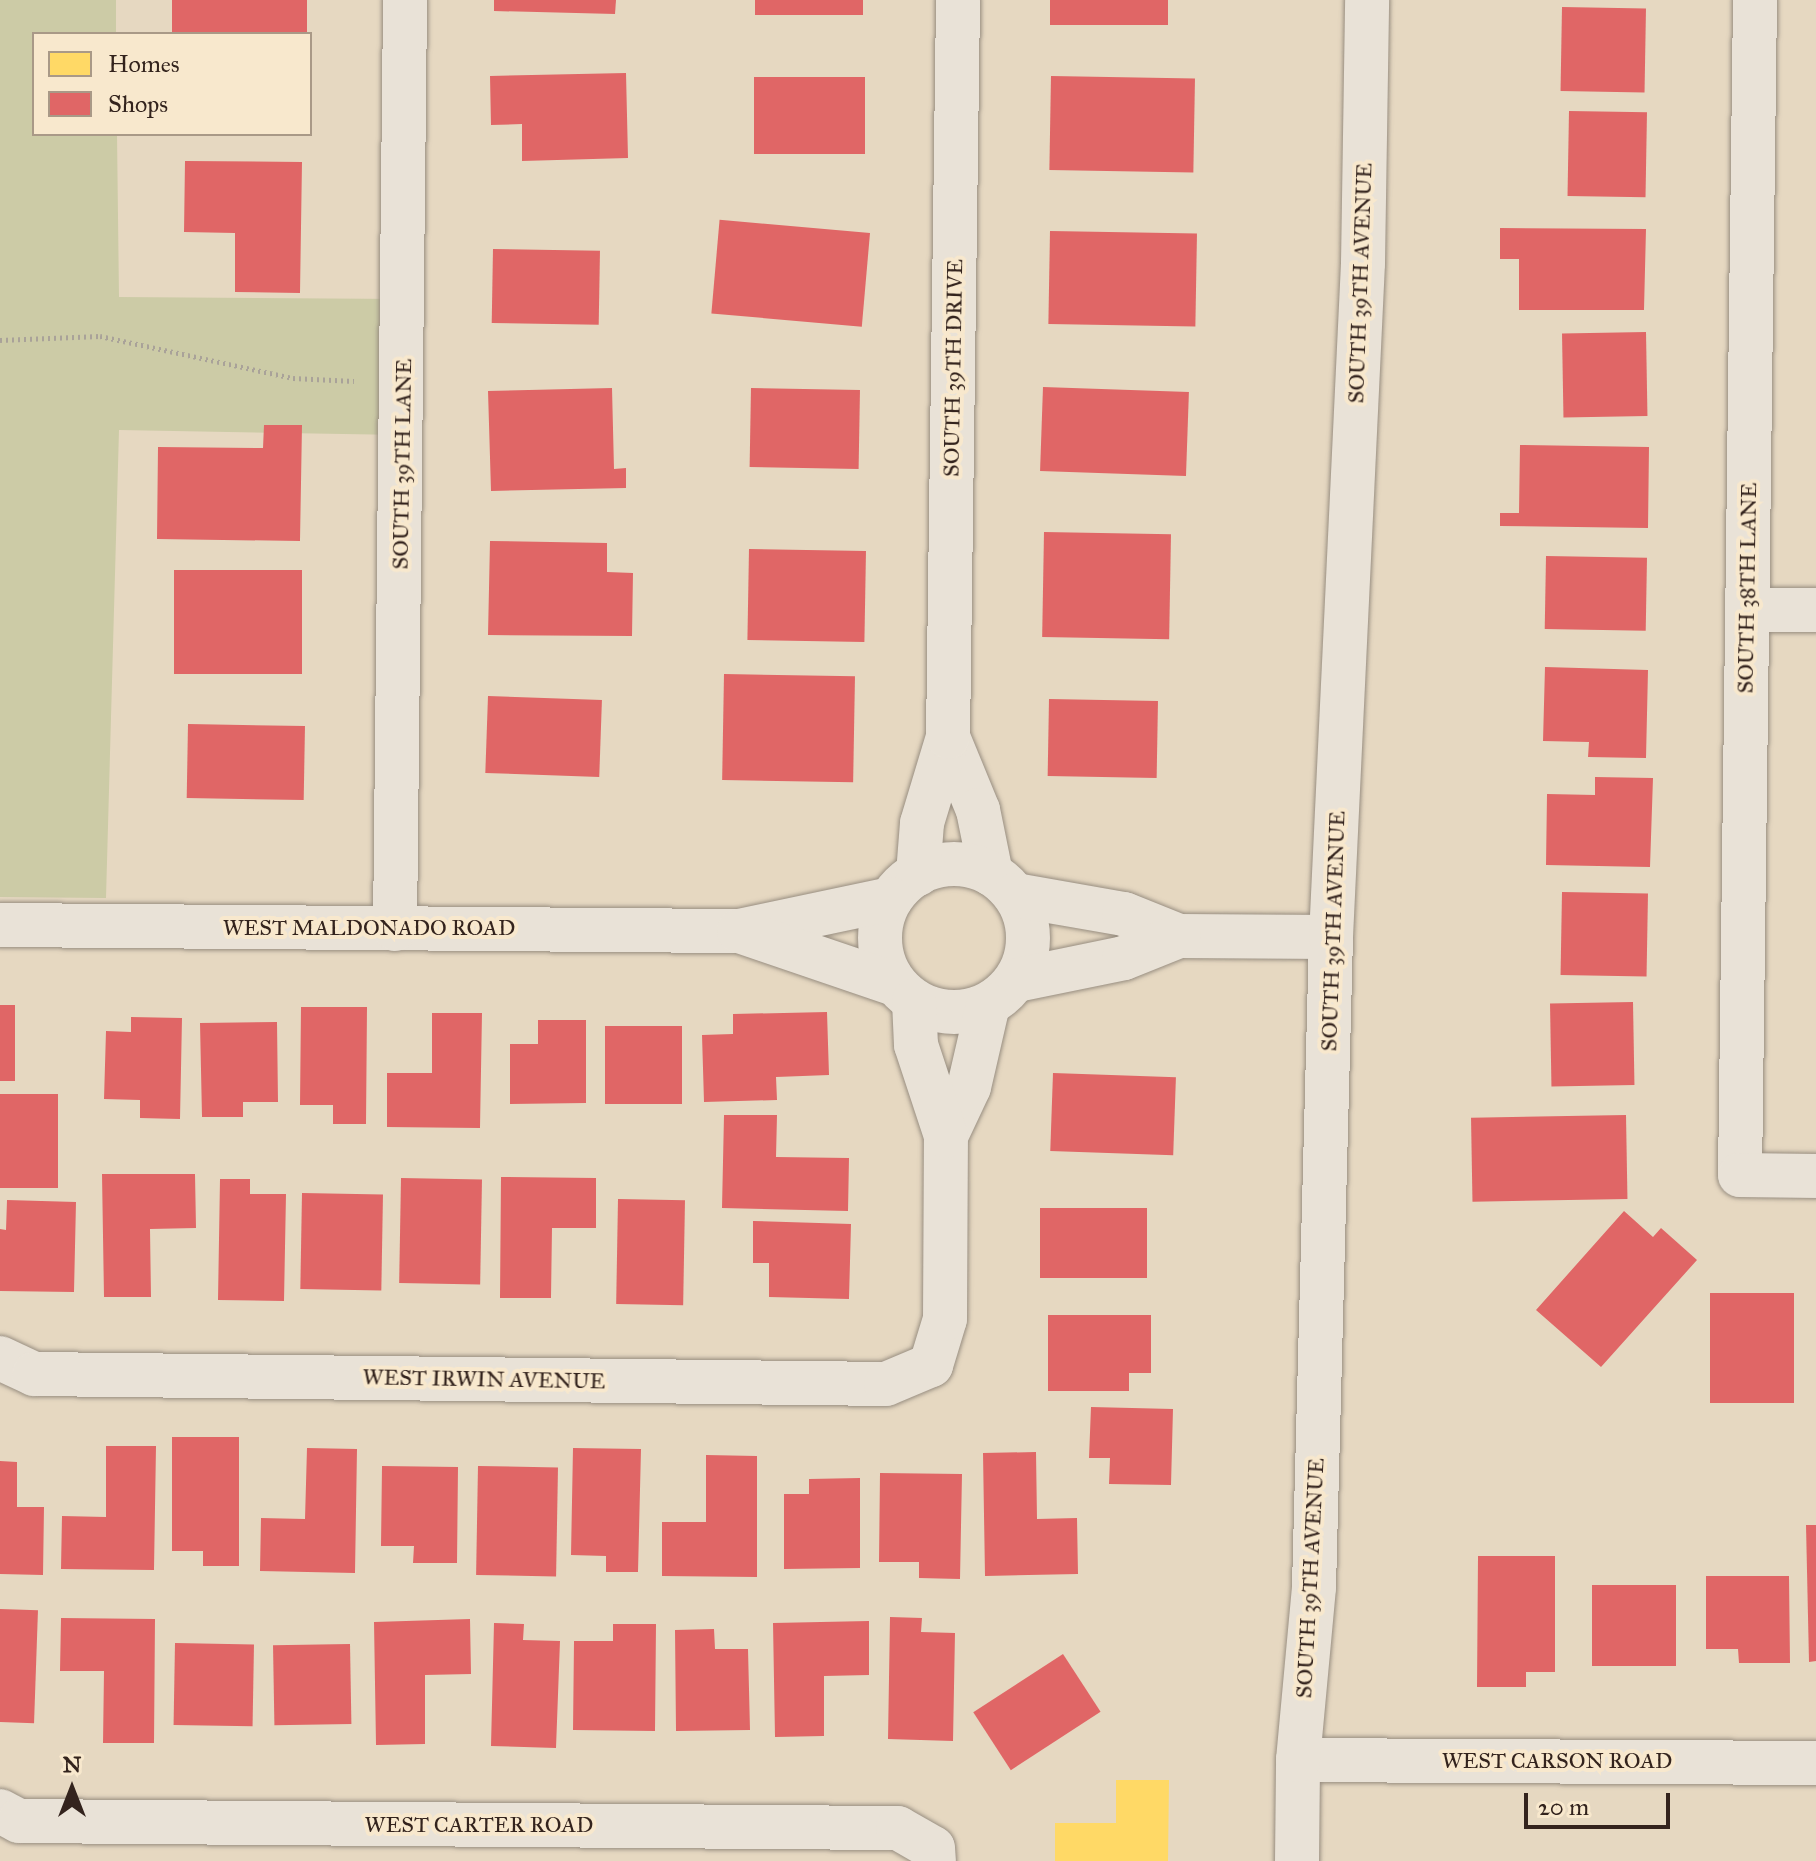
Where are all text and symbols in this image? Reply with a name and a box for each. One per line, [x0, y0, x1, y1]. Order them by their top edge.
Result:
legend [32, 32, 312, 136]
text: Homes [108, 49, 180, 79]
text: Shops [108, 89, 168, 119]
street label: SOUTH 39TH AVENUE [1343, 162, 1377, 404]
street label: SOUTH 39TH DRIVE [938, 259, 968, 477]
street label: SOUTH 39TH LANE [387, 358, 417, 570]
street label: SOUTH 38TH LANE [1732, 482, 1762, 694]
street label: SOUTH 39TH AVENUE [1316, 810, 1350, 1052]
street label: WEST MALDONADO ROAD [223, 915, 515, 941]
street label: WEST IRWIN AVENUE [362, 1364, 606, 1394]
street label: SOUTH 39TH AVENUE [1291, 1457, 1329, 1699]
street label: WEST CARSON ROAD [1442, 1748, 1672, 1774]
north arrow [32, 1749, 112, 1829]
text: N [63, 1751, 81, 1778]
scale bar [1528, 1777, 1674, 1827]
text: 20 m [1538, 1792, 1589, 1822]
street label: WEST CARTER ROAD [365, 1812, 593, 1838]

